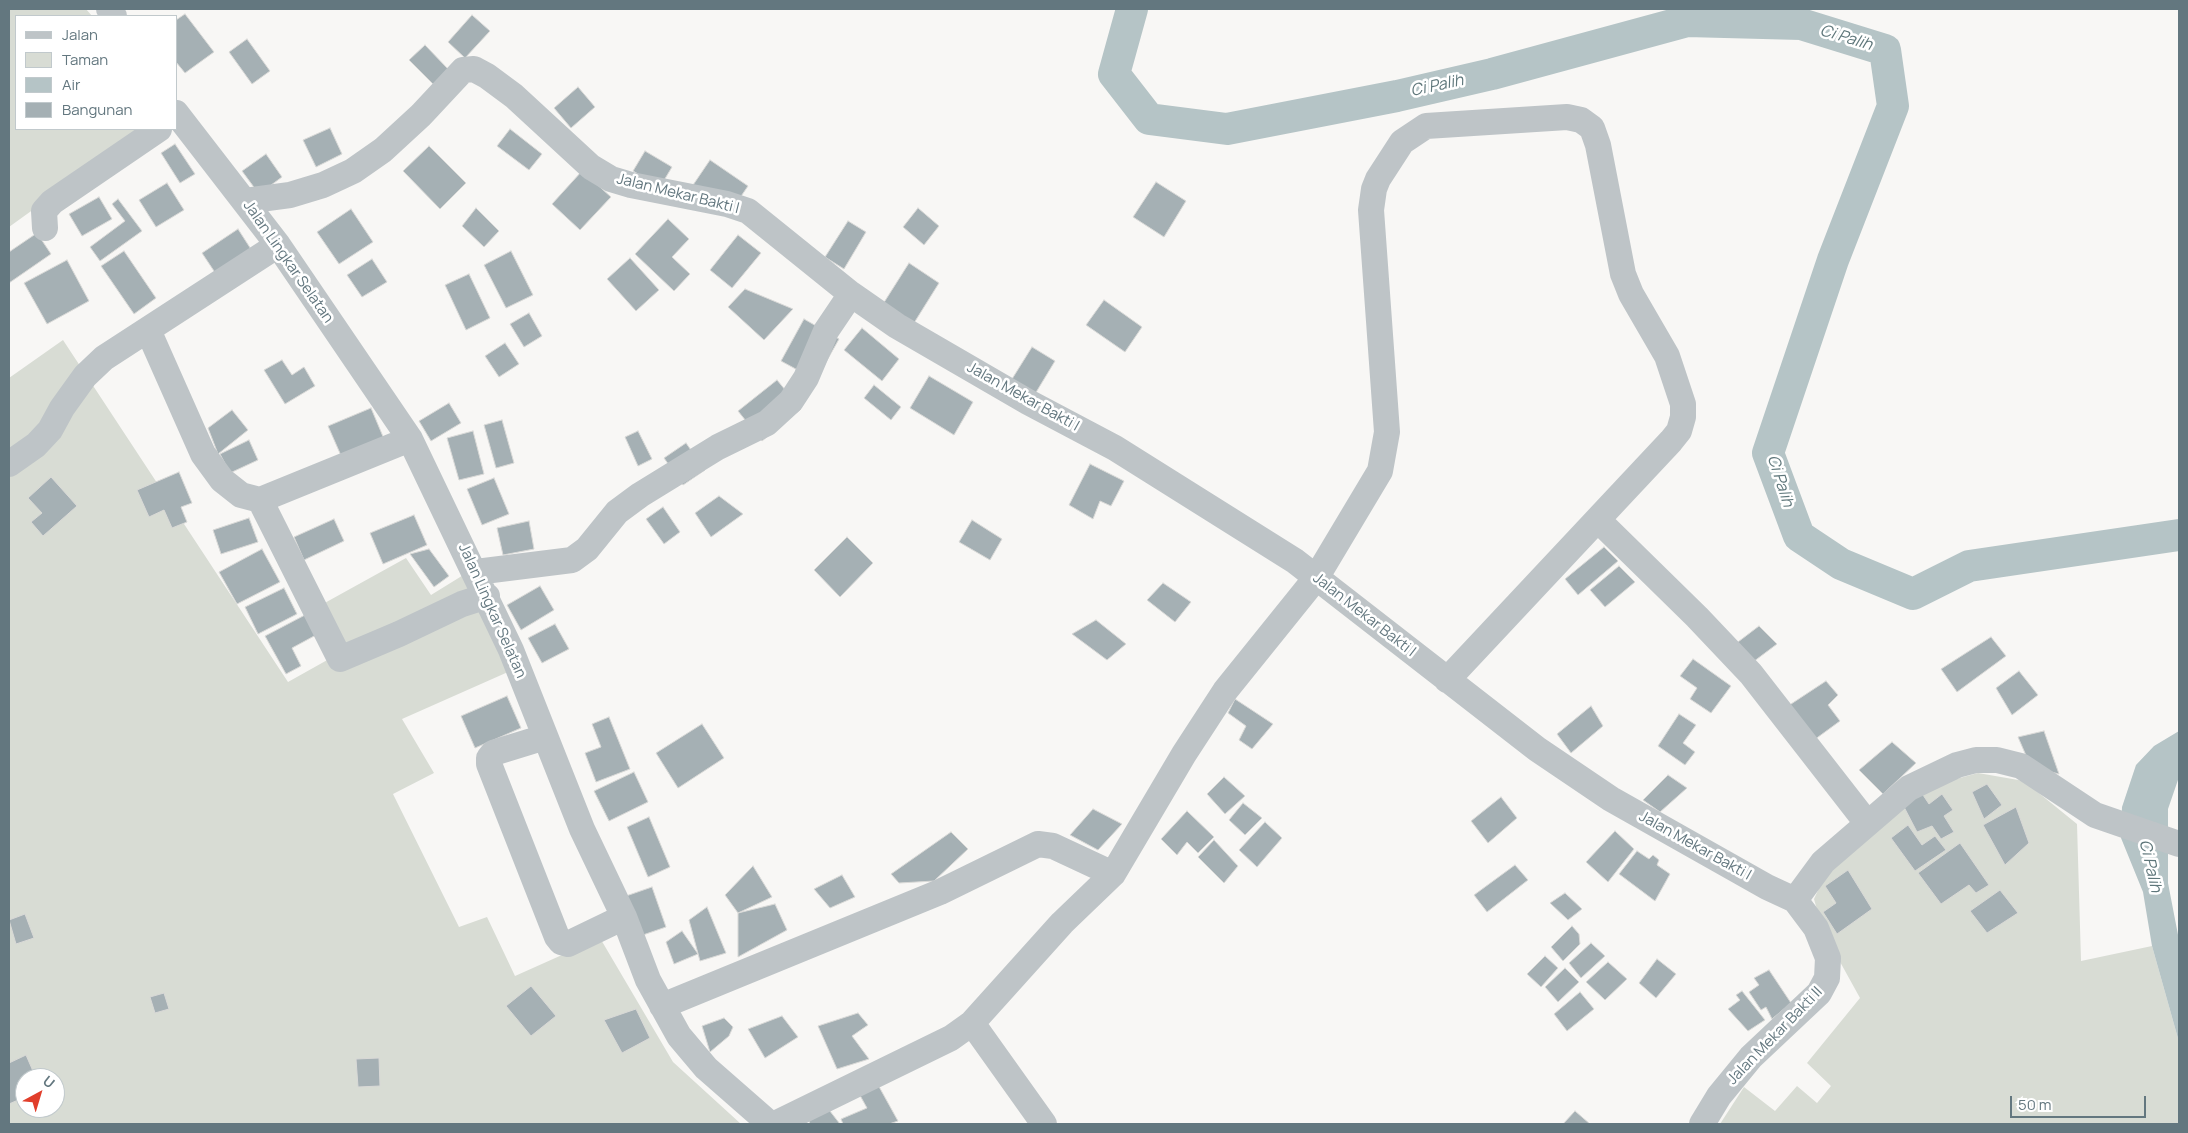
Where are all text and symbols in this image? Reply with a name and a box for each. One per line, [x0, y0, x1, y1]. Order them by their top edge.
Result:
legend [15, 15, 178, 130]
water label: Ci Palih [1818, 21, 1874, 55]
text: Jalan [62, 24, 98, 45]
text: Taman [62, 49, 108, 70]
water label: Ci Palih [1409, 71, 1465, 101]
text: Air [62, 74, 80, 95]
text: Bangunan [62, 99, 132, 120]
street label: Jalan Mekar Bakti I [615, 170, 741, 218]
street label: Jalan Lingkar Selatan [239, 197, 337, 327]
street label: Jalan Mekar Bakti I [964, 359, 1082, 435]
water label: Ci Palih [1763, 453, 1797, 509]
street label: Jalan Lingkar Selatan [454, 541, 530, 681]
street label: Jalan Mekar Bakti I [1309, 569, 1419, 661]
street label: Jalan Mekar Bakti I [1636, 808, 1754, 884]
water label: Ci Palih [2135, 838, 2165, 894]
street label: Jalan Mekar Bakti II [1724, 983, 1826, 1089]
north arrow [15, 1068, 65, 1118]
text: U [39, 1071, 59, 1092]
scale bar [2013, 1086, 2149, 1118]
text: 50 m [2018, 1094, 2052, 1115]

